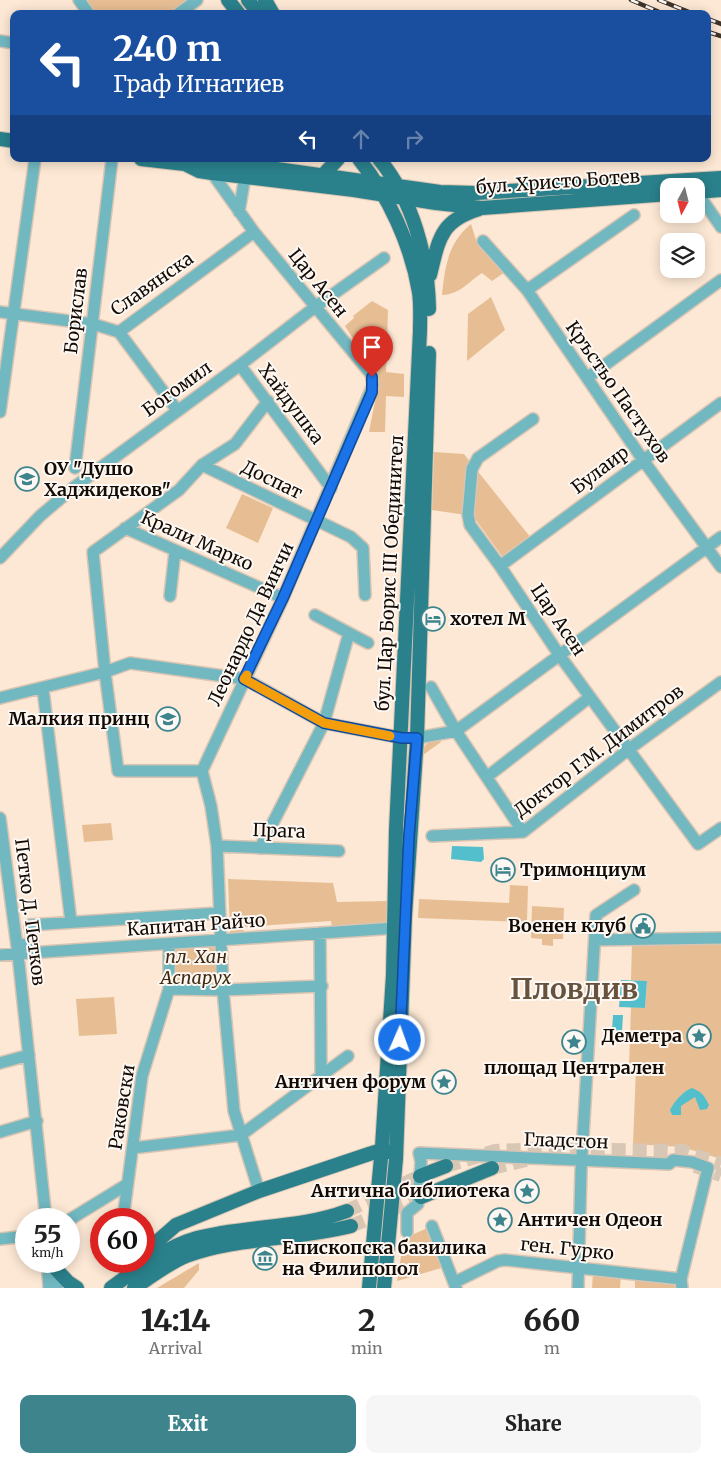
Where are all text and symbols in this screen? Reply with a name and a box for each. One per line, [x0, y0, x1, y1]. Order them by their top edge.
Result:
text: 240 m [113, 27, 221, 71]
icon: left [30, 30, 95, 95]
text: Граф Игнатиев [113, 70, 284, 98]
icon: left [294, 125, 322, 153]
icon: ahead [347, 125, 375, 153]
icon: right [400, 125, 428, 153]
street label: бул. Христо Ботев [475, 164, 641, 199]
north arrow [660, 178, 705, 222]
map controls [660, 178, 705, 278]
button: layers [660, 233, 705, 278]
street label: Цар Асен [284, 244, 353, 322]
street label: Славянска [106, 246, 198, 321]
street label: Борислав [59, 266, 92, 355]
street label: Кръстьо Пастухов [561, 317, 676, 467]
pin [351, 326, 393, 377]
icon: arrive [358, 333, 386, 361]
street label: Богомил [138, 356, 216, 421]
street label: Хайдушка [254, 359, 329, 449]
street label: бул. Цар Борис III Обединител [371, 434, 408, 711]
street label: Булаир [566, 441, 633, 499]
street label: Доспат [238, 455, 306, 504]
place label: ОУ "Душо Хаджидеков" [44, 457, 171, 501]
school or university icon: ОУ "Душо Хаджидеков" [14, 466, 40, 492]
street label: Крали Марко [137, 506, 257, 576]
street label: Леонардо Да Винчи [203, 538, 299, 709]
street label: Цар Асен [526, 579, 591, 660]
hotel icon: хотел М [420, 606, 446, 632]
place label: хотел М [450, 607, 527, 630]
street label: Доктор Г.М. Димитров [509, 679, 688, 822]
school or university icon: Малкия принц [155, 706, 181, 732]
place label: Малкия принц [8, 707, 150, 730]
street label: Прага [252, 818, 306, 843]
street label: Петко Д. Петков [10, 837, 51, 987]
hotel icon: Тримонциум [490, 857, 516, 883]
place label: Тримонциум [520, 858, 646, 881]
street label: Капитан Райчо [126, 908, 266, 941]
public building icon: Военен клуб [630, 913, 656, 939]
place label: Военен клуб [508, 914, 626, 937]
park label: пл. Хан Аспарух [159, 945, 232, 989]
district label: Пловдив [510, 971, 638, 1007]
position arrow [373, 1013, 425, 1065]
place icon: Деметра [686, 1023, 712, 1049]
place label: Деметра [602, 1024, 682, 1047]
place icon: площад Централен [561, 1029, 587, 1055]
place label: площад Централен [484, 1056, 665, 1079]
street label: Раковски [103, 1063, 140, 1151]
place icon: Античен форум [431, 1069, 457, 1095]
place label: Античен форум [274, 1070, 426, 1093]
street label: Гладстон [523, 1128, 609, 1153]
place icon: Антична библиотека [514, 1178, 540, 1204]
place label: Антична библиотека [310, 1179, 510, 1202]
place icon: Античен Одеон [487, 1207, 513, 1233]
speed limit sign: 60 [90, 1208, 155, 1273]
place label: Античен Одеон [517, 1208, 663, 1231]
text: 55 [33, 1218, 62, 1250]
street label: ген. Гурко [519, 1232, 615, 1265]
place label: Епископска базилика на Филипопол [282, 1236, 486, 1280]
text: km/h [32, 1245, 63, 1260]
museum icon: Епископска базилика на Филипопол [252, 1245, 278, 1271]
text: 14:14 [141, 1301, 210, 1339]
text: 2 [358, 1301, 376, 1339]
text: 660 [523, 1301, 580, 1339]
text: Arrival [149, 1338, 202, 1358]
text: min [351, 1338, 383, 1358]
text: m [544, 1338, 560, 1358]
button: Exit [20, 1395, 356, 1453]
button: Share [366, 1395, 701, 1453]

